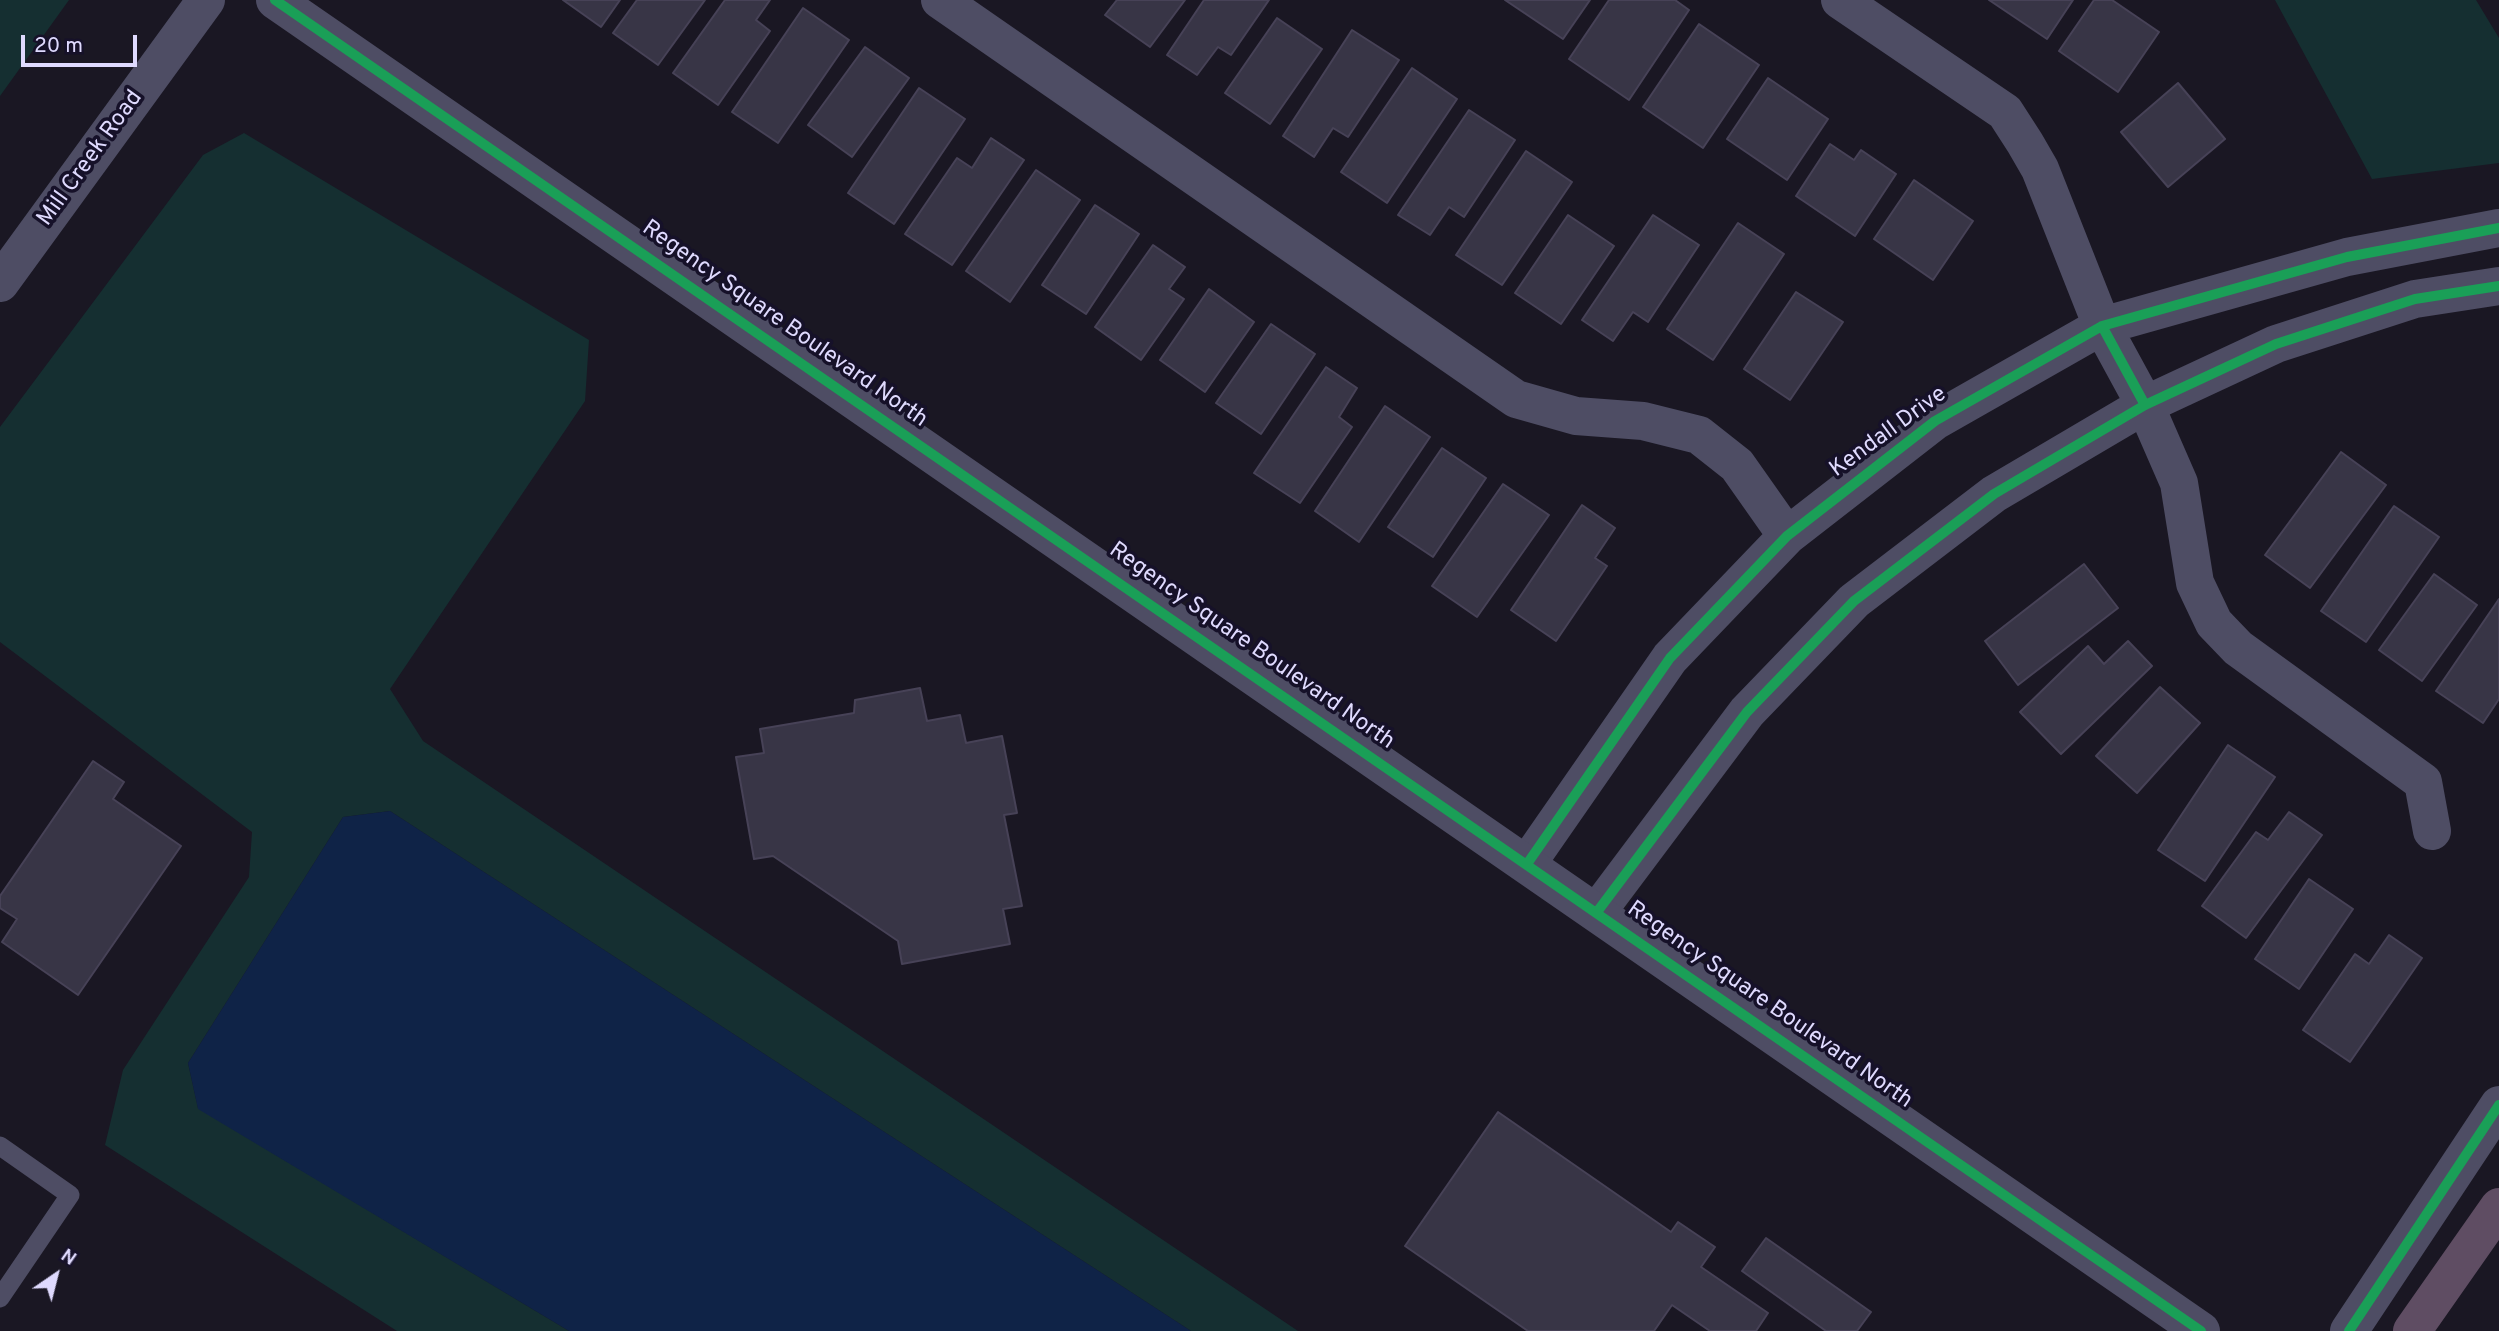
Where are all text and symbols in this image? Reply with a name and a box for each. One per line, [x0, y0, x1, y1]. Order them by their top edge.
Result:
scale bar [24, 21, 140, 65]
text: 20 m [34, 33, 83, 60]
street label: Mill Creek Road [32, 86, 150, 232]
street label: Regency Square Boulevard North [636, 215, 932, 435]
street label: Kendall Drive [1825, 381, 1953, 485]
street label: Regency Square Boulevard North [1103, 537, 1399, 757]
street label: Regency Square Boulevard North [1621, 896, 1917, 1116]
north arrow [21, 1240, 91, 1310]
text: N [56, 1244, 81, 1272]

